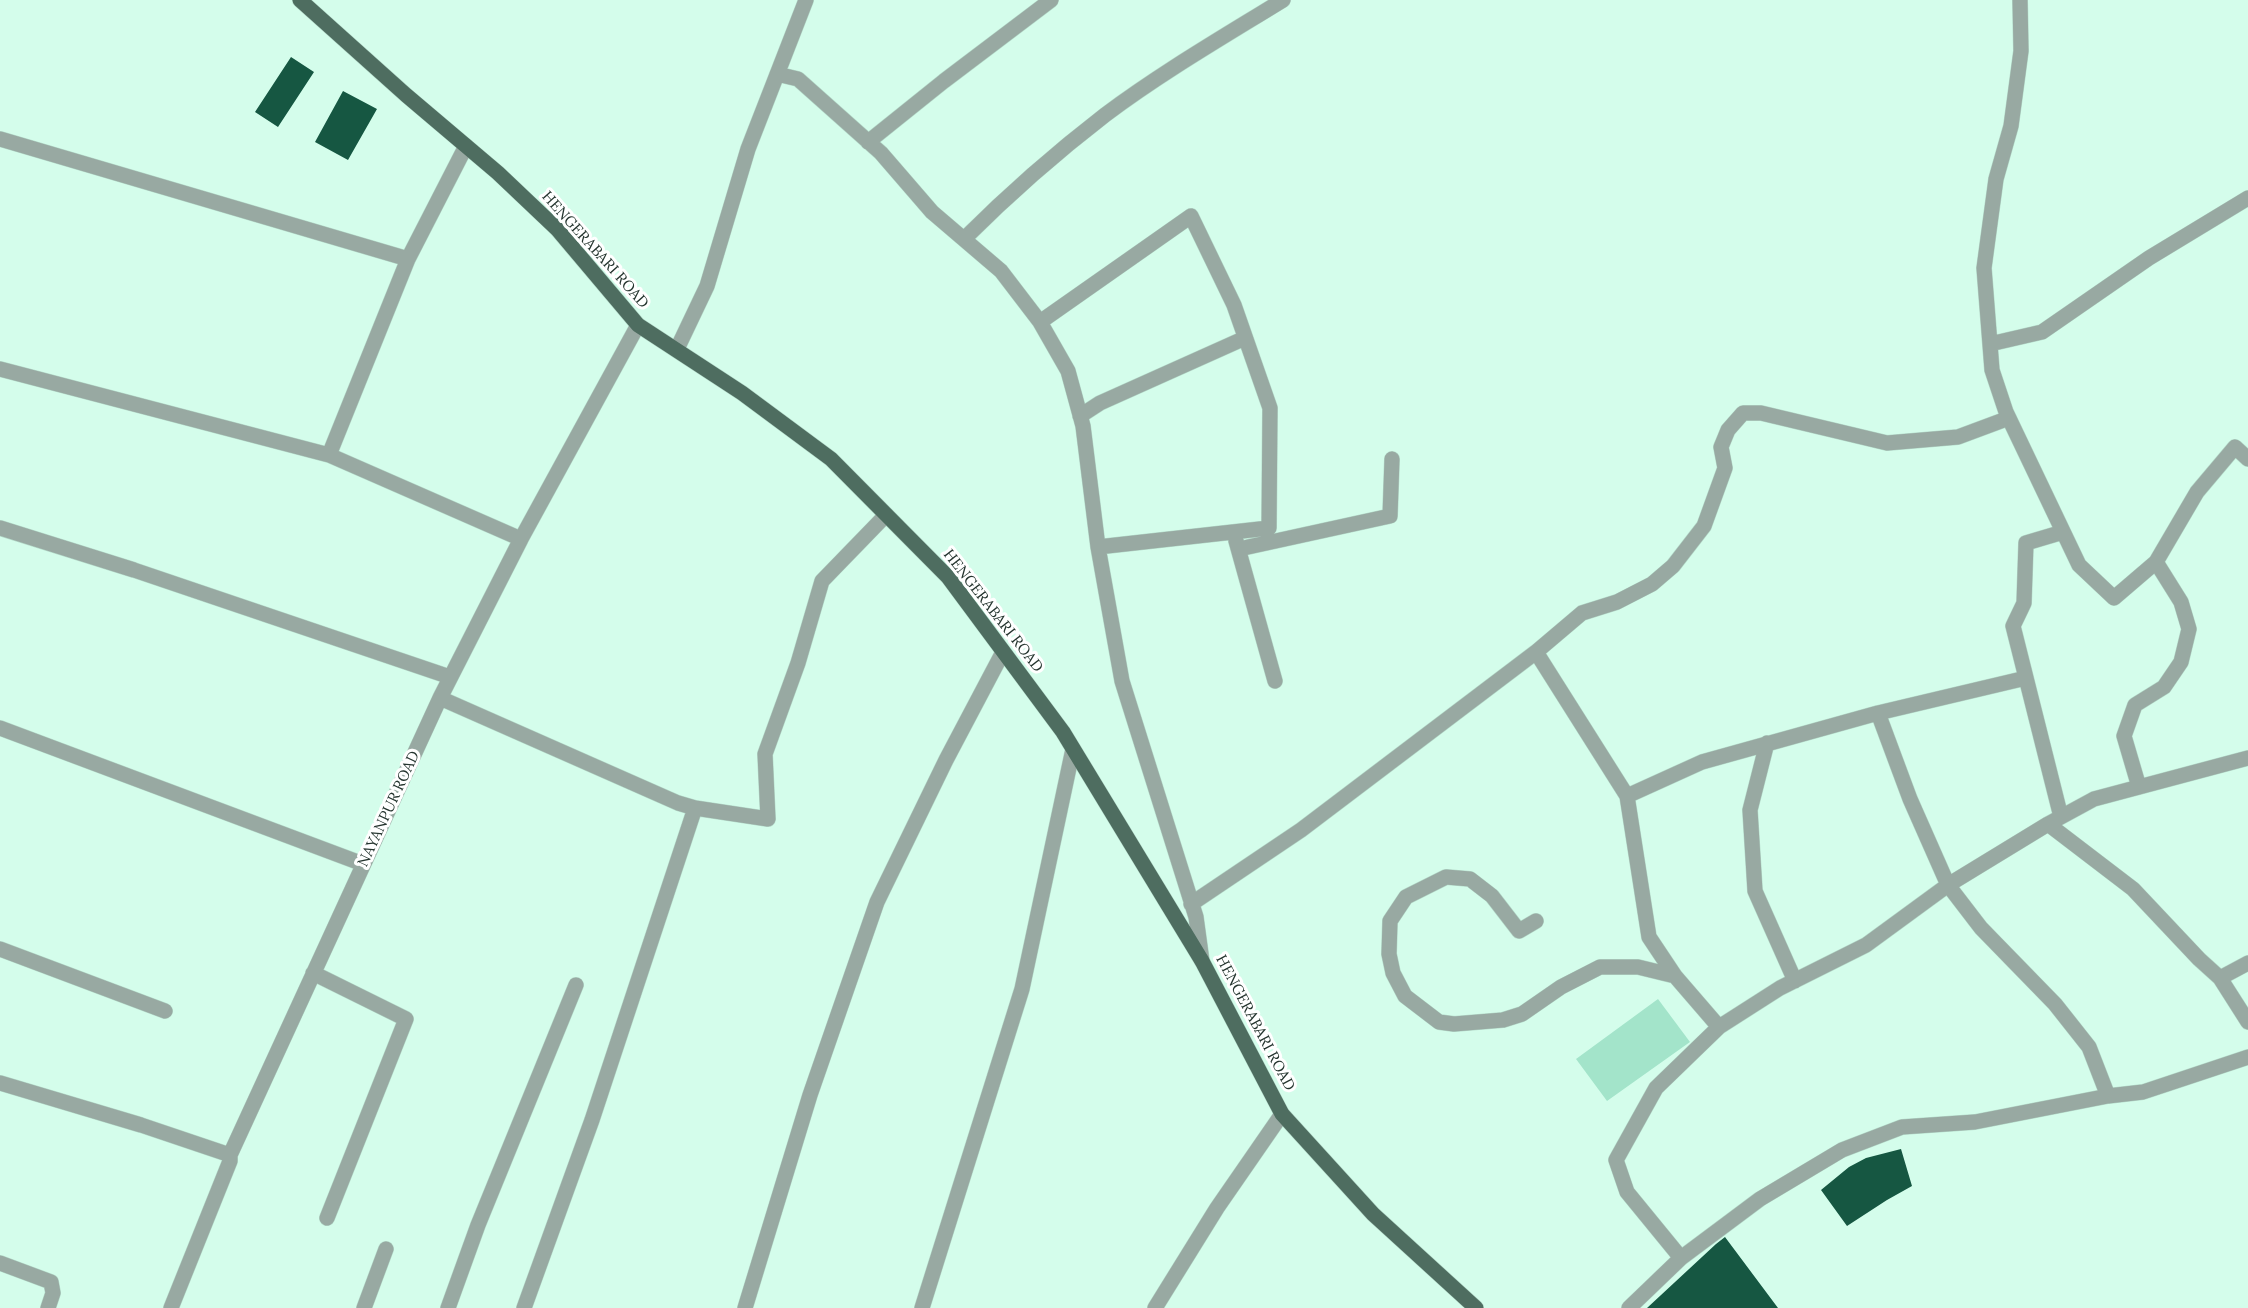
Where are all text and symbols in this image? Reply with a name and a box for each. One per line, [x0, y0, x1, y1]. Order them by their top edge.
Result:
street label: HENGERABARI ROAD [538, 188, 652, 312]
street label: HENGERABARI ROAD [939, 546, 1047, 676]
street label: NAYANPUR ROAD [354, 748, 424, 870]
street label: HENGERABARI ROAD [1212, 952, 1298, 1094]

